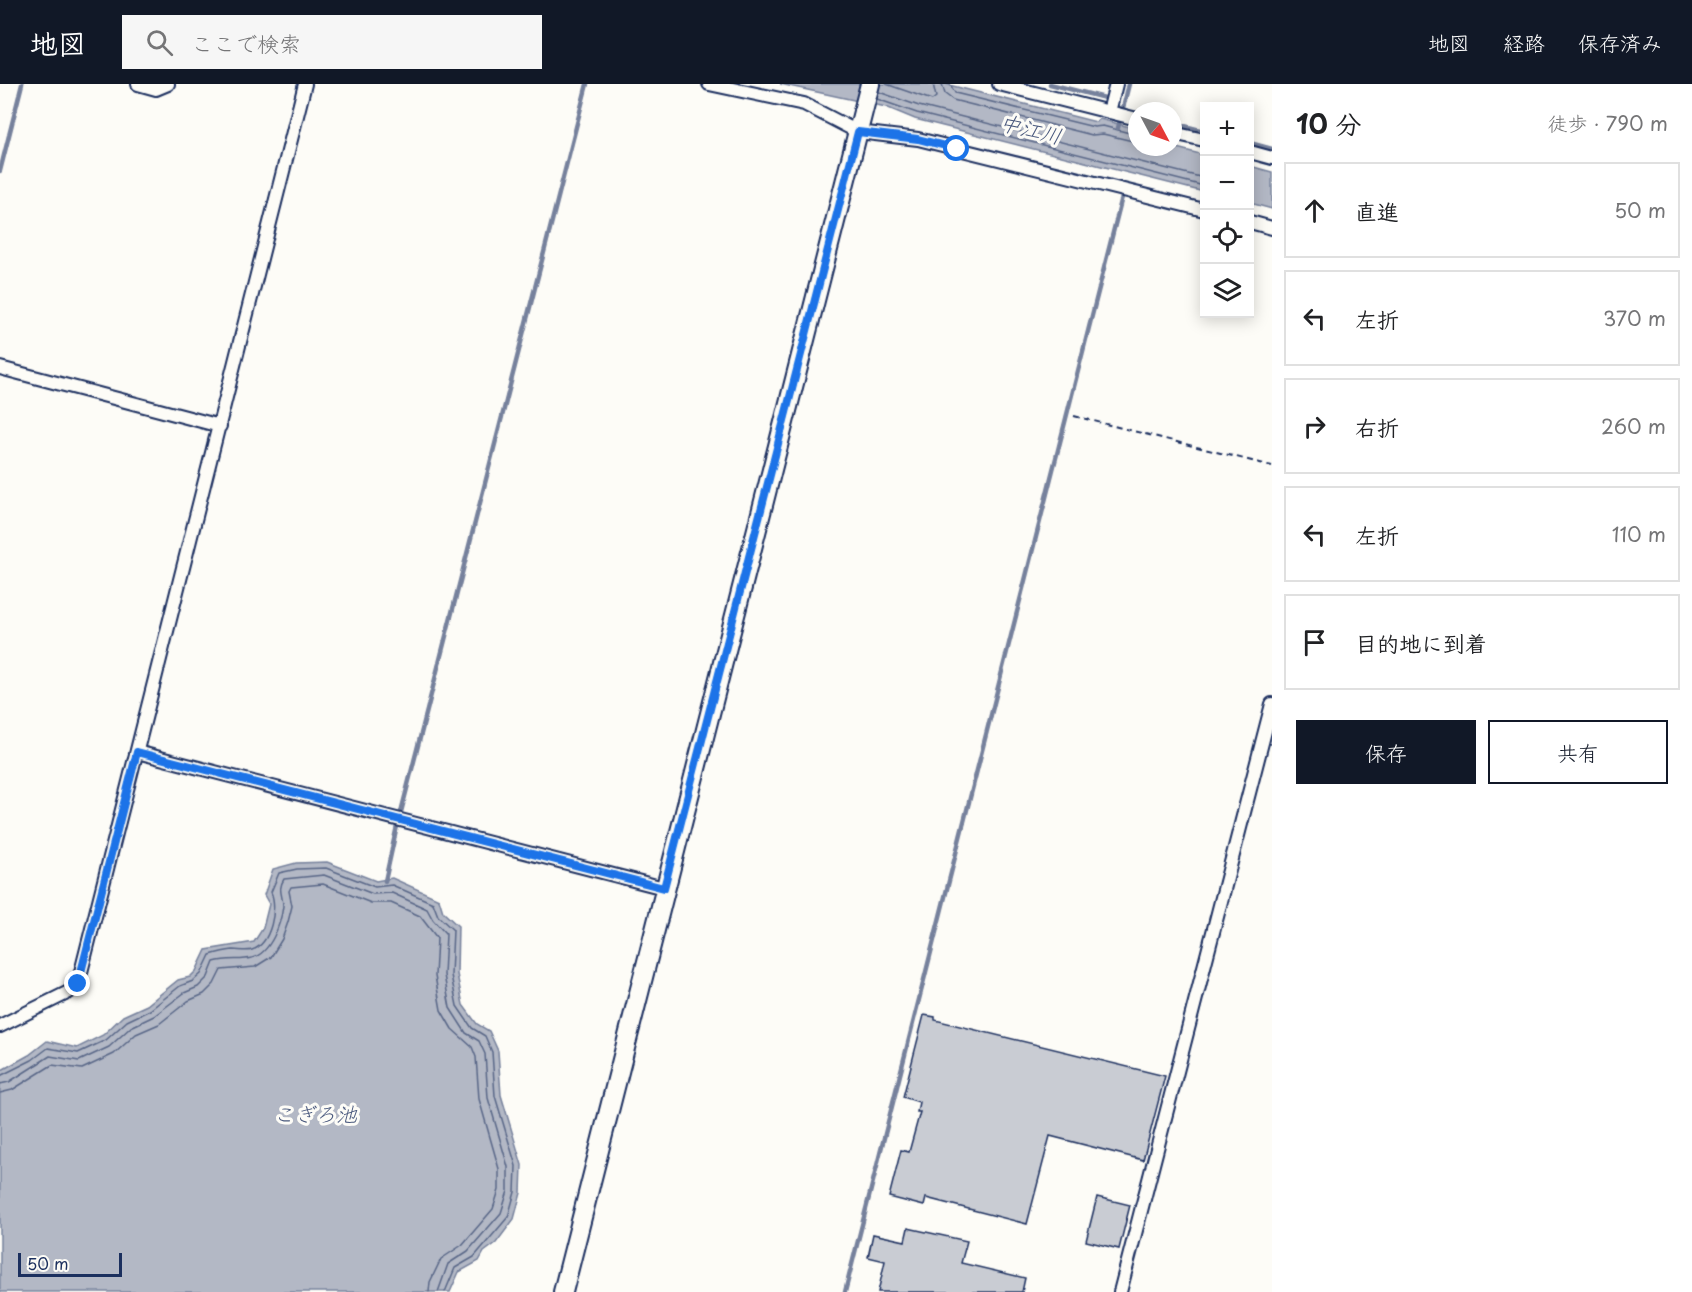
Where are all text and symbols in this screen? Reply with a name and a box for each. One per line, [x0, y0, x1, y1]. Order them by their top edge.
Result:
search box [122, 15, 542, 69]
text: 地図 [30, 21, 86, 64]
icon: search [143, 26, 176, 59]
text: ここで検索 [191, 26, 301, 59]
text: 地図 [1428, 26, 1470, 58]
text: 経路 [1503, 26, 1545, 58]
text: 保存済み [1578, 26, 1662, 58]
north arrow [1128, 102, 1182, 156]
map controls [1200, 102, 1254, 318]
button: + [1200, 102, 1254, 156]
text: 10 分 [1296, 104, 1362, 143]
water label: 中江川 [997, 105, 1065, 151]
text: 徒歩 · 790 m [1547, 108, 1668, 138]
route start [943, 135, 969, 161]
button: − [1200, 156, 1254, 210]
icon: ahead [1298, 194, 1331, 227]
text: 直進 [1355, 194, 1399, 227]
text: 50 m [1614, 195, 1666, 225]
button: locate [1200, 210, 1254, 264]
button: layers [1200, 264, 1254, 318]
icon: left [1298, 302, 1331, 335]
text: 左折 [1355, 302, 1399, 335]
text: 370 m [1603, 303, 1666, 333]
icon: right [1298, 410, 1331, 443]
text: 右折 [1355, 410, 1399, 443]
text: 260 m [1601, 411, 1666, 441]
icon: left [1298, 518, 1331, 551]
text: 左折 [1355, 518, 1399, 551]
text: 110 m [1612, 519, 1666, 549]
icon: arrive [1298, 626, 1331, 659]
text: 目的地に到着 [1355, 626, 1487, 659]
button: 保存 [1296, 720, 1476, 784]
button: 共有 [1488, 720, 1668, 784]
route end [64, 970, 90, 996]
water label: こぎろ池 [273, 1097, 358, 1129]
scale bar [18, 1250, 122, 1278]
text: 50 m [27, 1251, 68, 1275]

